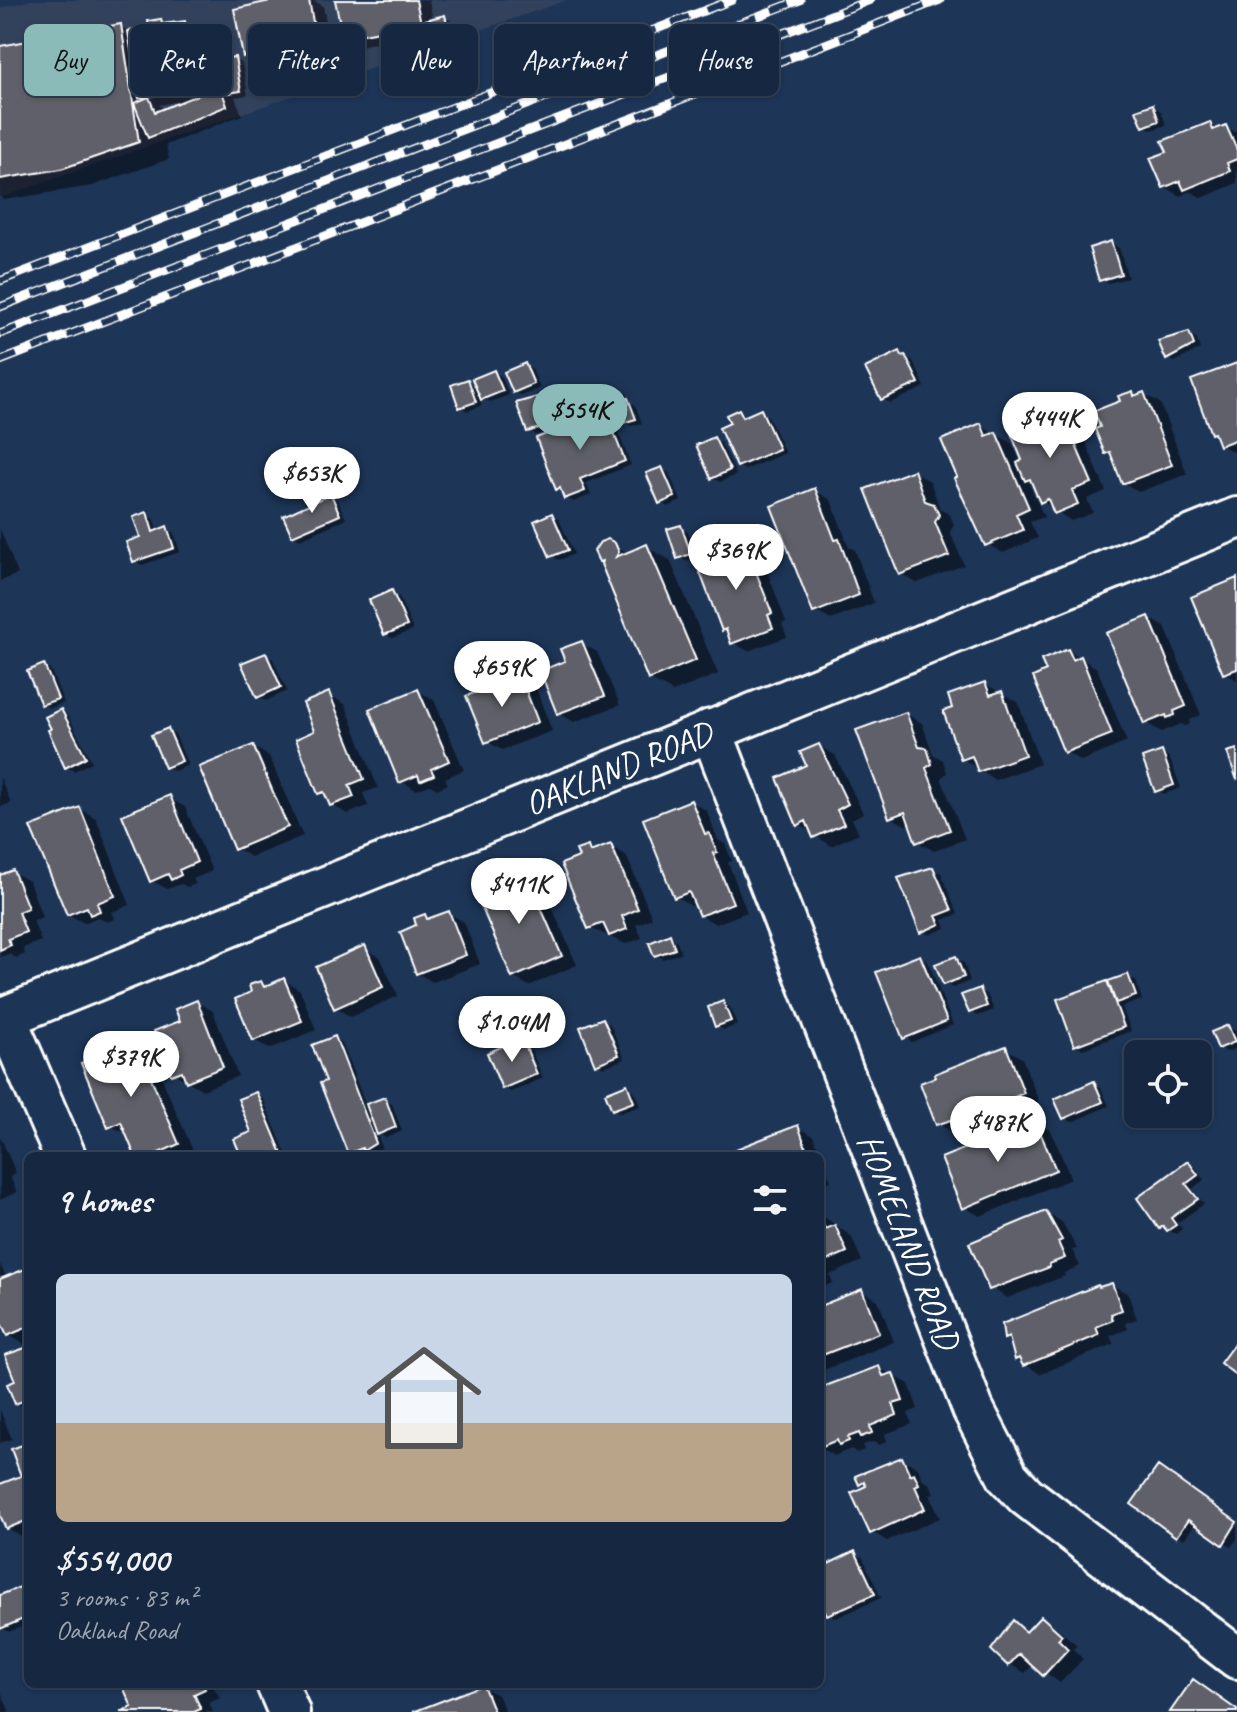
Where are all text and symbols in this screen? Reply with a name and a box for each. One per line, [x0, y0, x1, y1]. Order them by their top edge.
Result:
chip: Buy [24, 24, 114, 96]
chip: Rent [130, 24, 232, 96]
chip: Filters [248, 24, 365, 96]
chip: New [381, 24, 478, 96]
chip: Apartment [494, 24, 653, 96]
chip: House [669, 24, 779, 96]
pin: $554K [524, 384, 636, 452]
pin: $444K [994, 392, 1106, 460]
text: $554K [550, 393, 610, 426]
text: $444K [1020, 401, 1080, 434]
pin: $653K [256, 447, 368, 515]
text: $653K [282, 456, 342, 489]
pin: $369K [680, 524, 792, 592]
text: $369K [706, 533, 766, 566]
pin: $659K [446, 641, 558, 709]
text: $659K [472, 650, 532, 683]
street label: OAKLAND ROAD [518, 710, 721, 825]
pin: $411K [463, 858, 575, 926]
text: $411K [489, 867, 549, 900]
pin: $1.04M [447, 996, 577, 1064]
text: $1.04M [477, 1005, 547, 1038]
pin: $379K [75, 1031, 187, 1099]
text: $379K [101, 1040, 161, 1073]
map controls [1124, 1040, 1212, 1128]
button: locate [1124, 1040, 1212, 1128]
pin: $487K [942, 1096, 1054, 1164]
text: $487K [968, 1105, 1028, 1138]
street label: HOMELAND ROAD [848, 1127, 971, 1358]
icon: filters [748, 1178, 792, 1222]
text: 9 homes [56, 1179, 152, 1222]
icon: home [352, 1326, 496, 1470]
text: $554,000 [56, 1538, 169, 1581]
text: 3 rooms · 83 m² [56, 1581, 197, 1614]
text: Oakland Road [56, 1614, 177, 1647]

